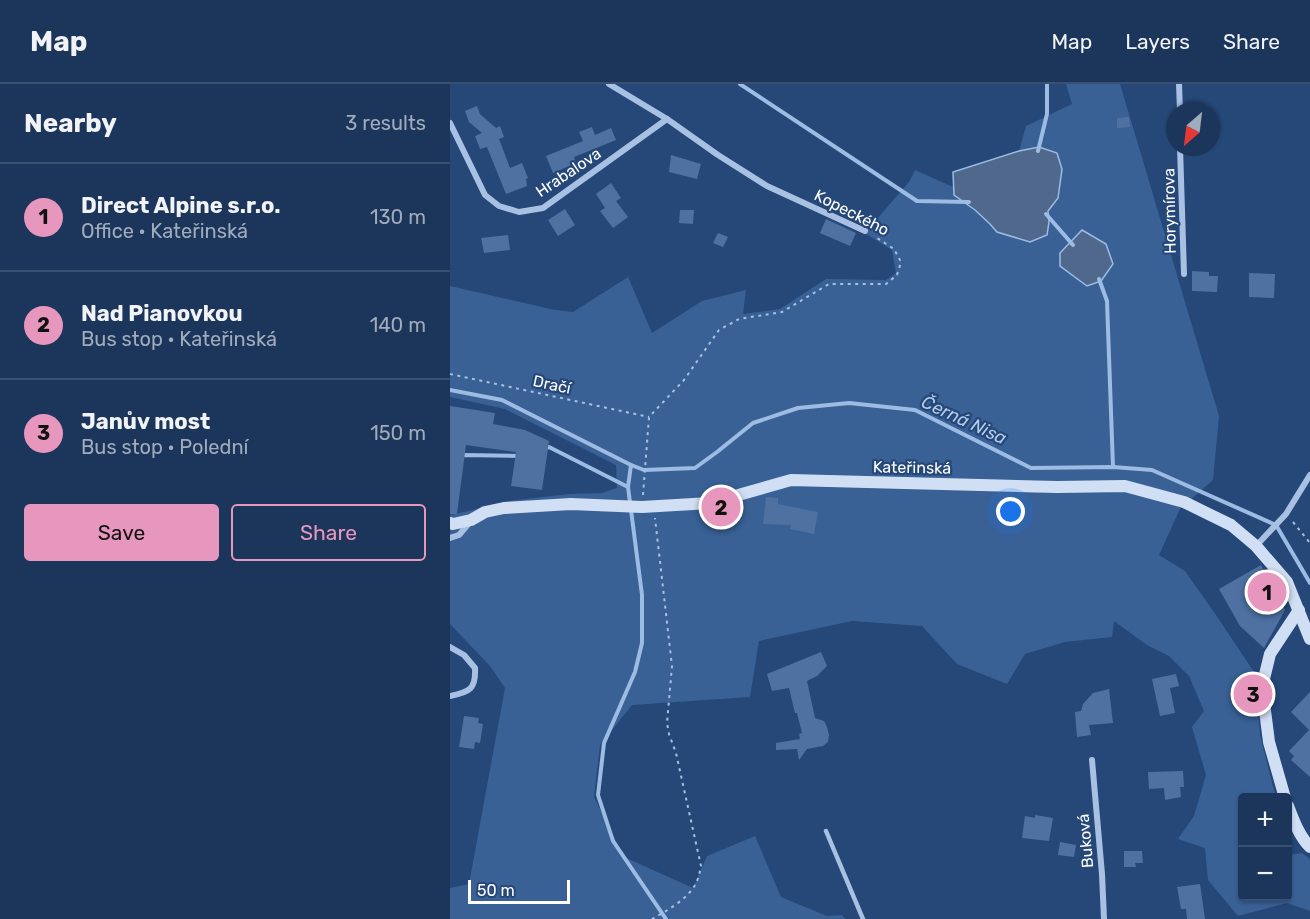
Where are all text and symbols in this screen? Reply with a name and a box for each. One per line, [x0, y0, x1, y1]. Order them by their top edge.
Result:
text: Map [30, 25, 87, 58]
text: Map [1051, 29, 1092, 54]
text: Layers [1125, 29, 1190, 54]
text: Share [1223, 29, 1280, 54]
north arrow [1166, 102, 1220, 156]
text: Nearby [24, 108, 117, 139]
text: 3 results [345, 111, 426, 135]
street label: Hrabalova [532, 144, 605, 201]
street label: Horymírova [1159, 168, 1180, 254]
street label: Kopeckého [811, 185, 892, 239]
text: Direct Alpine s.r.o. [81, 192, 280, 219]
text: 1 [39, 205, 48, 229]
text: 130 m [370, 205, 426, 229]
text: Office · Kateřinská [81, 219, 248, 243]
text: Nad Pianovkou [81, 300, 243, 327]
text: 2 [37, 313, 50, 337]
text: 140 m [370, 313, 426, 337]
text: Bus stop · Kateřinská [81, 327, 277, 351]
street label: Dračí [531, 371, 574, 398]
water label: Černá Nisa [918, 391, 1011, 449]
text: Janův most [81, 408, 210, 435]
text: 3 [37, 421, 50, 445]
text: 150 m [370, 421, 426, 445]
text: Bus stop · Polední [81, 435, 248, 459]
street label: Kateřinská [873, 457, 951, 478]
pin: 2 [702, 484, 740, 530]
your location [996, 497, 1025, 526]
button: Save [24, 504, 219, 561]
button: Share [231, 504, 426, 561]
pin: 1 [1248, 570, 1286, 614]
pin: 3 [1234, 672, 1272, 716]
map controls [1238, 793, 1292, 901]
button: + [1238, 793, 1292, 847]
street label: Buková [1074, 813, 1097, 869]
button: − [1238, 847, 1292, 901]
scale bar [468, 877, 570, 904]
text: 50 m [477, 881, 515, 900]

